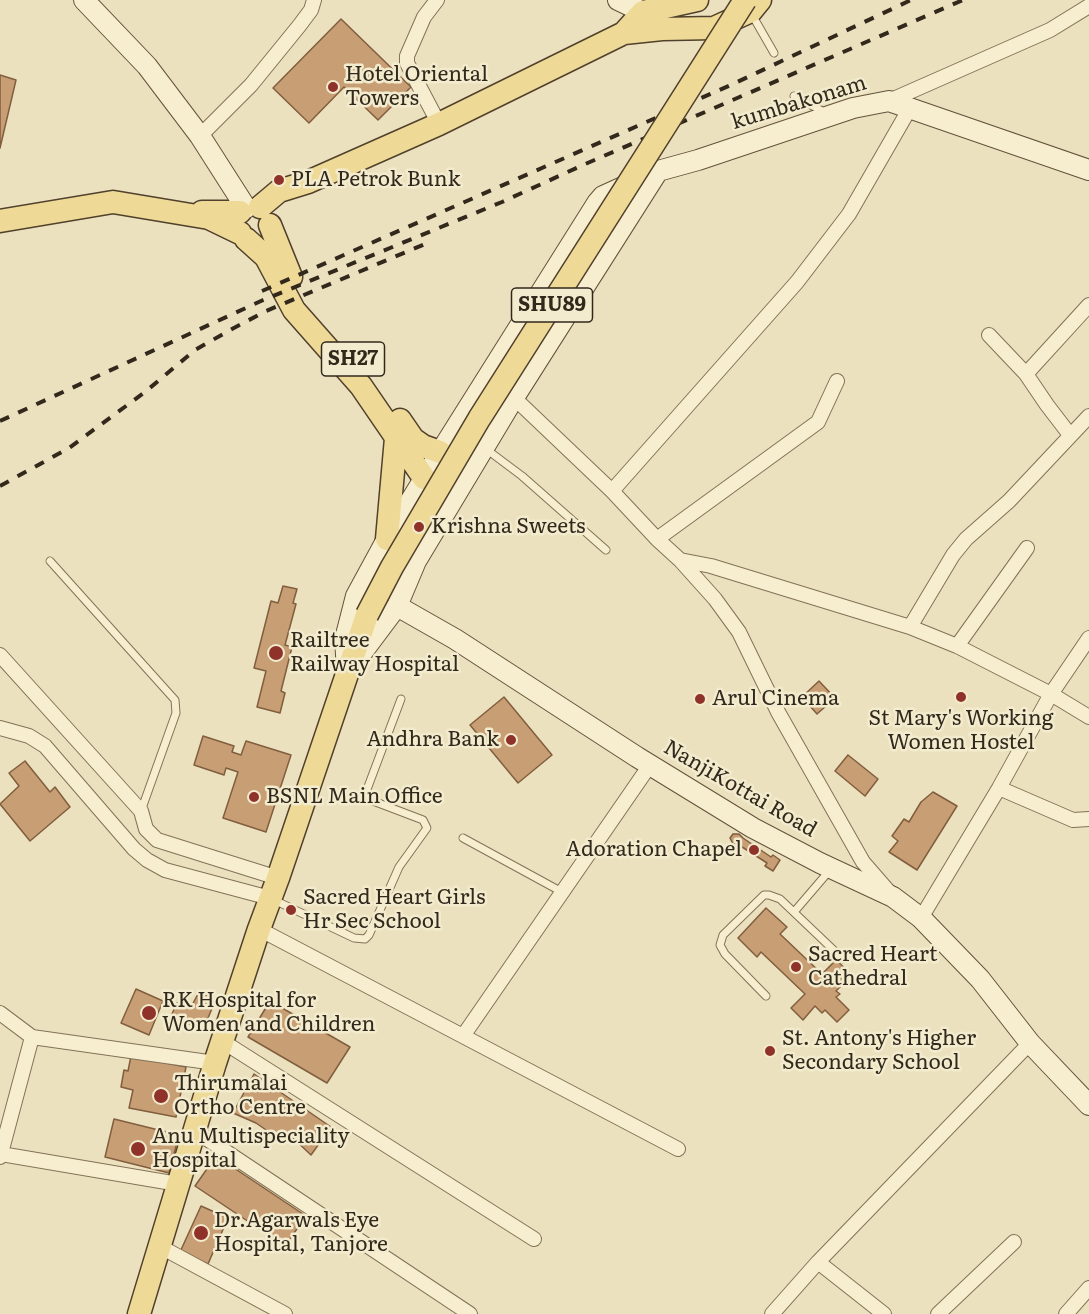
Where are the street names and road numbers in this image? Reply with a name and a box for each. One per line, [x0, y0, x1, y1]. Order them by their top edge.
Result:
street label: kumbakonam [728, 71, 870, 135]
road number: SHU89 [512, 288, 592, 322]
road number: SH27 [322, 342, 385, 376]
street label: NanjiKottai Road [659, 735, 821, 843]

